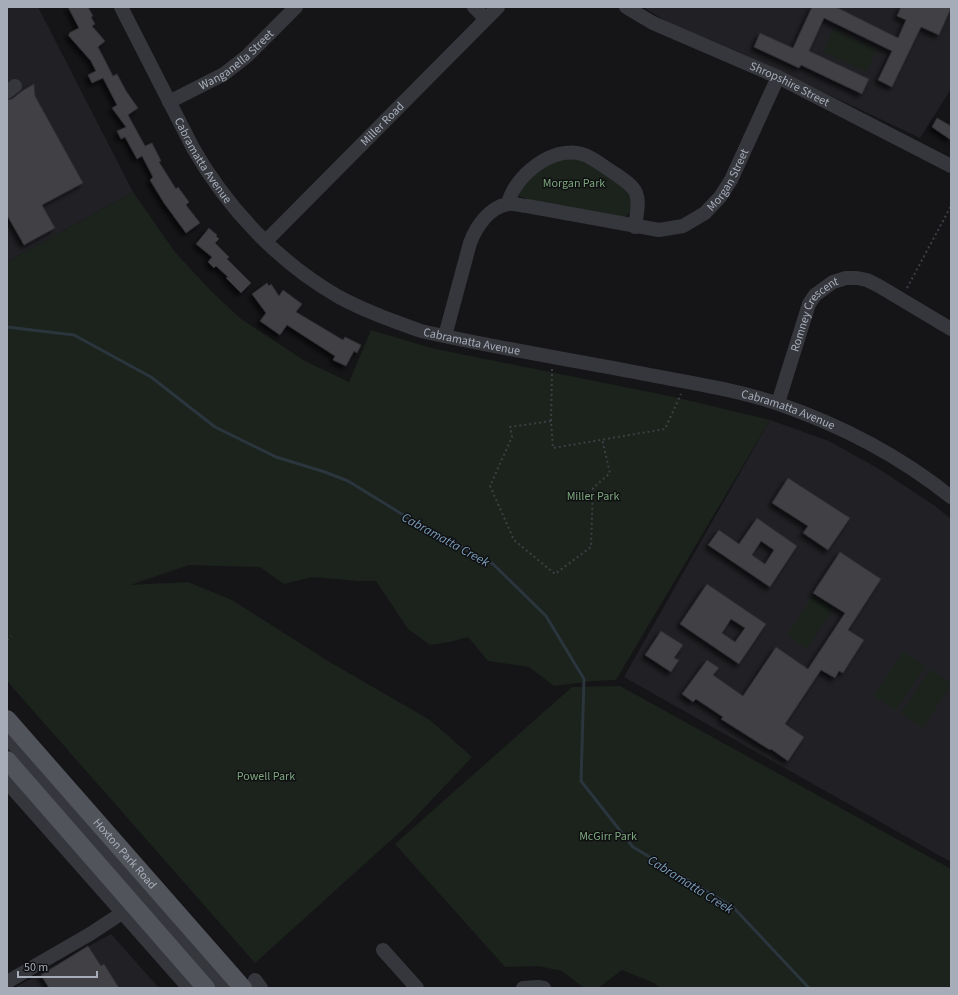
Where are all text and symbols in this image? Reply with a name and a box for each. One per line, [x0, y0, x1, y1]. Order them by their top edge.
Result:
street label: Wanganella Street [196, 26, 278, 94]
street label: Shropshire Street [747, 58, 832, 111]
street label: Miller Road [357, 98, 408, 150]
street label: Cabramatta Avenue [170, 114, 236, 207]
street label: Morgan Street [703, 146, 753, 215]
park label: Morgan Park [543, 175, 605, 192]
street label: Romney Crescent [787, 273, 840, 354]
street label: Cabramatta Avenue [422, 324, 522, 360]
street label: Cabramatta Avenue [739, 386, 838, 434]
park label: Miller Park [567, 488, 619, 505]
water label: Cabramatta Creek [398, 508, 493, 572]
park label: Powell Park [237, 768, 295, 785]
street label: Hoxton Park Road [89, 815, 161, 893]
park label: McGirr Park [579, 828, 637, 845]
water label: Cabramatta Creek [644, 851, 737, 919]
scale bar [18, 953, 97, 979]
text: 50 m [24, 959, 48, 976]

